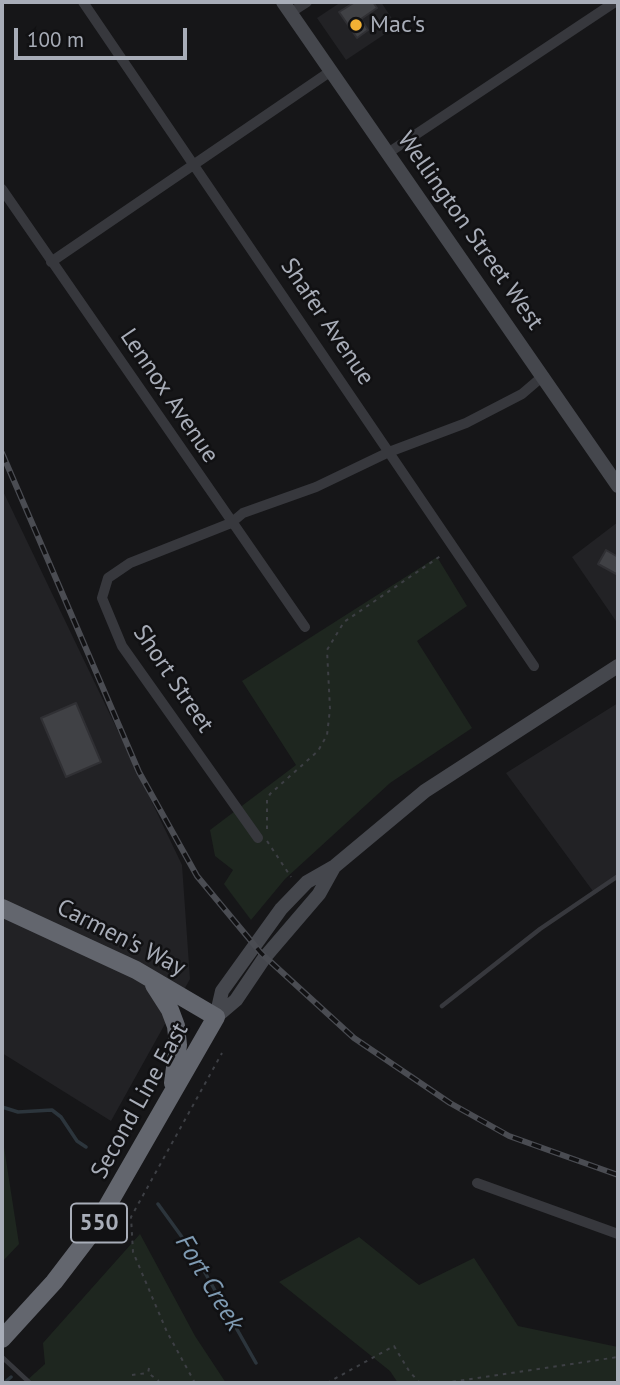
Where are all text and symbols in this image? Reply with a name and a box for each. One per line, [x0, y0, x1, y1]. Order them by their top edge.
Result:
place label: Mac's [370, 11, 425, 39]
scale bar [18, 14, 191, 58]
marker: Mac's [348, 17, 364, 33]
text: 100 m [27, 26, 84, 53]
street label: Wellington Street West [391, 127, 549, 335]
street label: Shafer Avenue [274, 253, 380, 391]
street label: Lennox Avenue [114, 324, 224, 468]
street label: Short Street [127, 620, 219, 738]
street label: Carmen's Way [52, 893, 190, 983]
street label: Second Line East [85, 1018, 195, 1184]
road number: 550 [71, 1204, 127, 1242]
water label: Fort Creek [168, 1229, 250, 1337]

